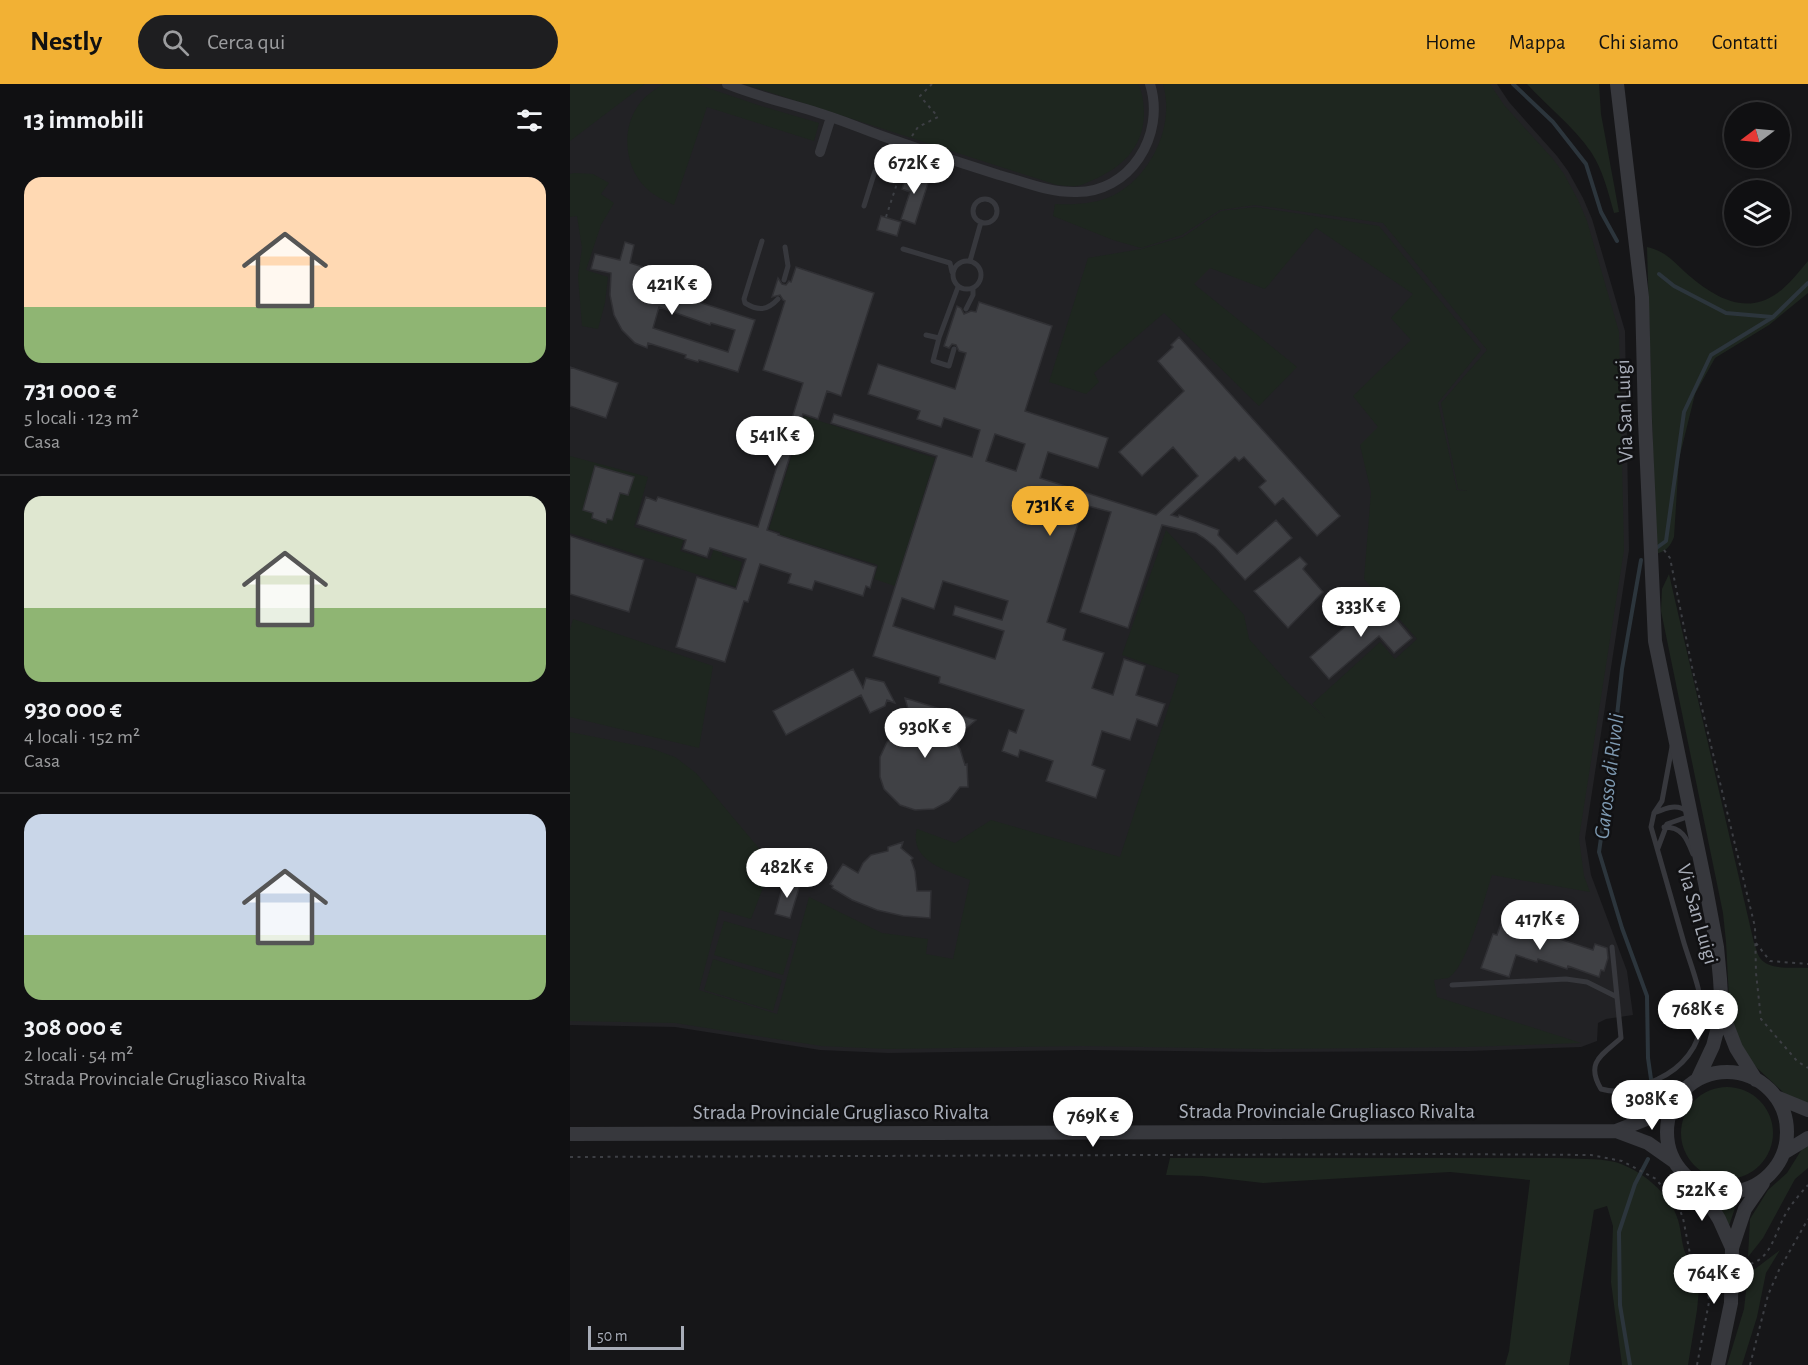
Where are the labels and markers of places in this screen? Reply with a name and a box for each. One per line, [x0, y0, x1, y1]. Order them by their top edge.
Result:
pin: 672K € [865, 144, 963, 195]
pin: 421K € [623, 265, 721, 316]
pin: 541K € [726, 416, 824, 467]
pin: 731K € [1001, 486, 1099, 537]
pin: 333K € [1312, 587, 1410, 638]
pin: 930K € [876, 708, 974, 759]
pin: 482K € [738, 848, 836, 899]
pin: 417K € [1491, 900, 1589, 951]
pin: 768K € [1649, 990, 1747, 1041]
pin: 308K € [1603, 1080, 1701, 1131]
pin: 769K € [1044, 1097, 1142, 1148]
pin: 522K € [1653, 1171, 1751, 1222]
pin: 764K € [1665, 1254, 1763, 1305]

